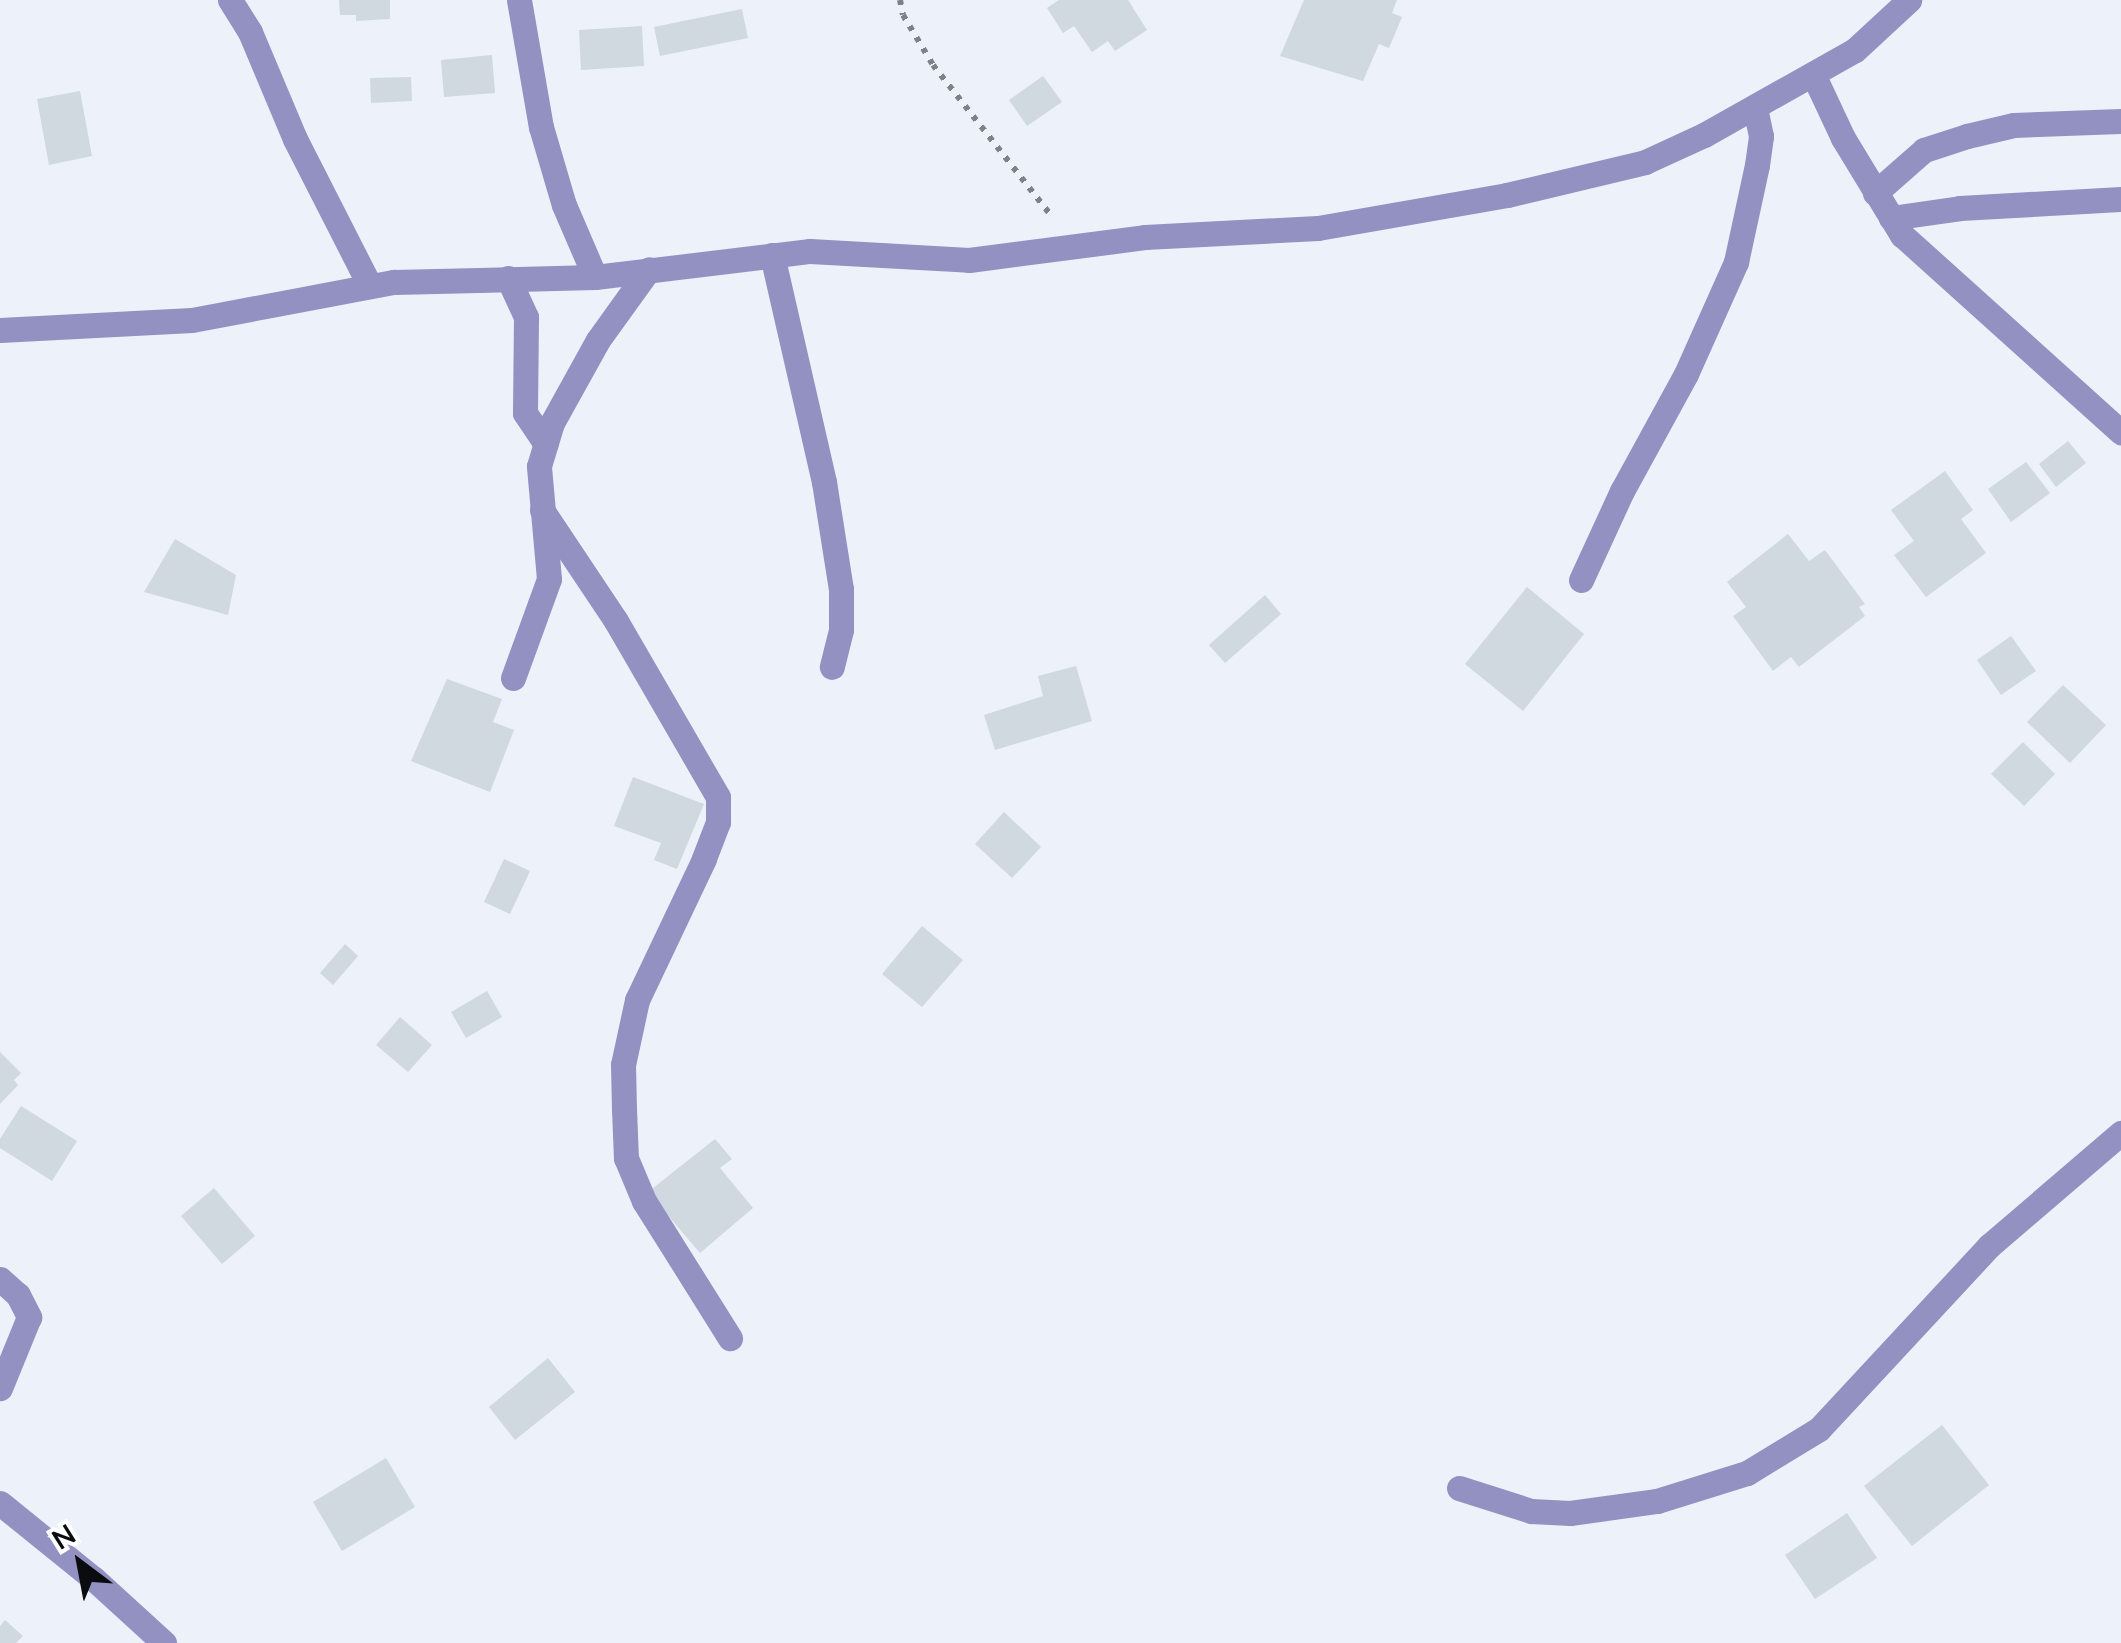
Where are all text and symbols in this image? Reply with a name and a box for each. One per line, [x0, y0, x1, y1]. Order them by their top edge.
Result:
north arrow [30, 1513, 130, 1613]
text: N [45, 1516, 83, 1559]

